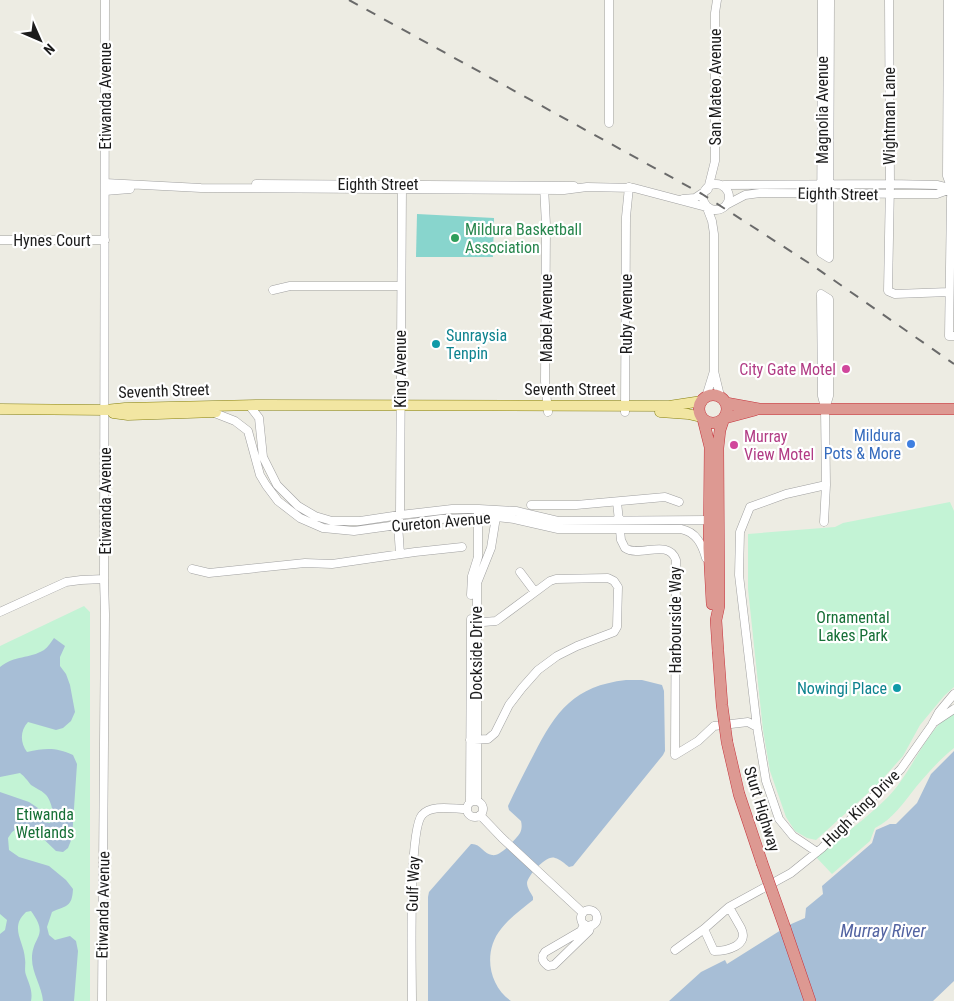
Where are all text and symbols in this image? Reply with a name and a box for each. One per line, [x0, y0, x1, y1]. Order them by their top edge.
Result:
north arrow [15, 15, 65, 65]
street label: San Mateo Avenue [706, 28, 725, 146]
text: N [41, 41, 58, 58]
street label: Etiwanda Avenue [96, 42, 115, 150]
street label: Magnolia Avenue [813, 56, 832, 164]
street label: Wightman Lane [880, 67, 899, 165]
street label: Eighth Street [338, 175, 419, 194]
street label: Eighth Street [797, 184, 879, 204]
place label: Mildura Basketball Association [465, 220, 582, 257]
street label: Hynes Court [13, 231, 91, 250]
marker: Mildura Basketball Association [449, 232, 461, 244]
street label: Mabel Avenue [537, 274, 556, 362]
street label: Ruby Avenue [617, 274, 636, 354]
place label: Sunraysia Tenpin [446, 326, 507, 363]
street label: King Avenue [391, 330, 410, 408]
marker: Sunraysia Tenpin [430, 338, 442, 350]
place label: City Gate Motel [739, 360, 836, 379]
marker: City Gate Motel [840, 363, 852, 375]
street label: Seventh Street [118, 380, 210, 402]
street label: Seventh Street [524, 380, 616, 399]
place label: Mildura Pots & More [824, 426, 901, 463]
place label: Murray View Motel [744, 427, 814, 464]
marker: Mildura Pots & More [905, 438, 917, 450]
marker: Murray View Motel [728, 439, 740, 451]
street label: Etiwanda Avenue [96, 447, 115, 555]
street label: Cureton Avenue [391, 508, 491, 536]
street label: Harbourside Way [666, 566, 685, 674]
street label: Dockside Drive [467, 606, 486, 700]
park label: Ornamental Lakes Park [816, 608, 890, 645]
place label: Nowingi Place [797, 679, 887, 698]
marker: Nowingi Place [891, 682, 903, 694]
street label: Sturt Highway [740, 764, 784, 854]
street label: Hugh King Drive [819, 766, 903, 850]
park label: Etiwanda Wetlands [16, 805, 74, 842]
street label: Etiwanda Avenue [93, 851, 113, 959]
street label: Gulf Way [403, 855, 423, 912]
water label: Murray River [840, 920, 927, 941]

